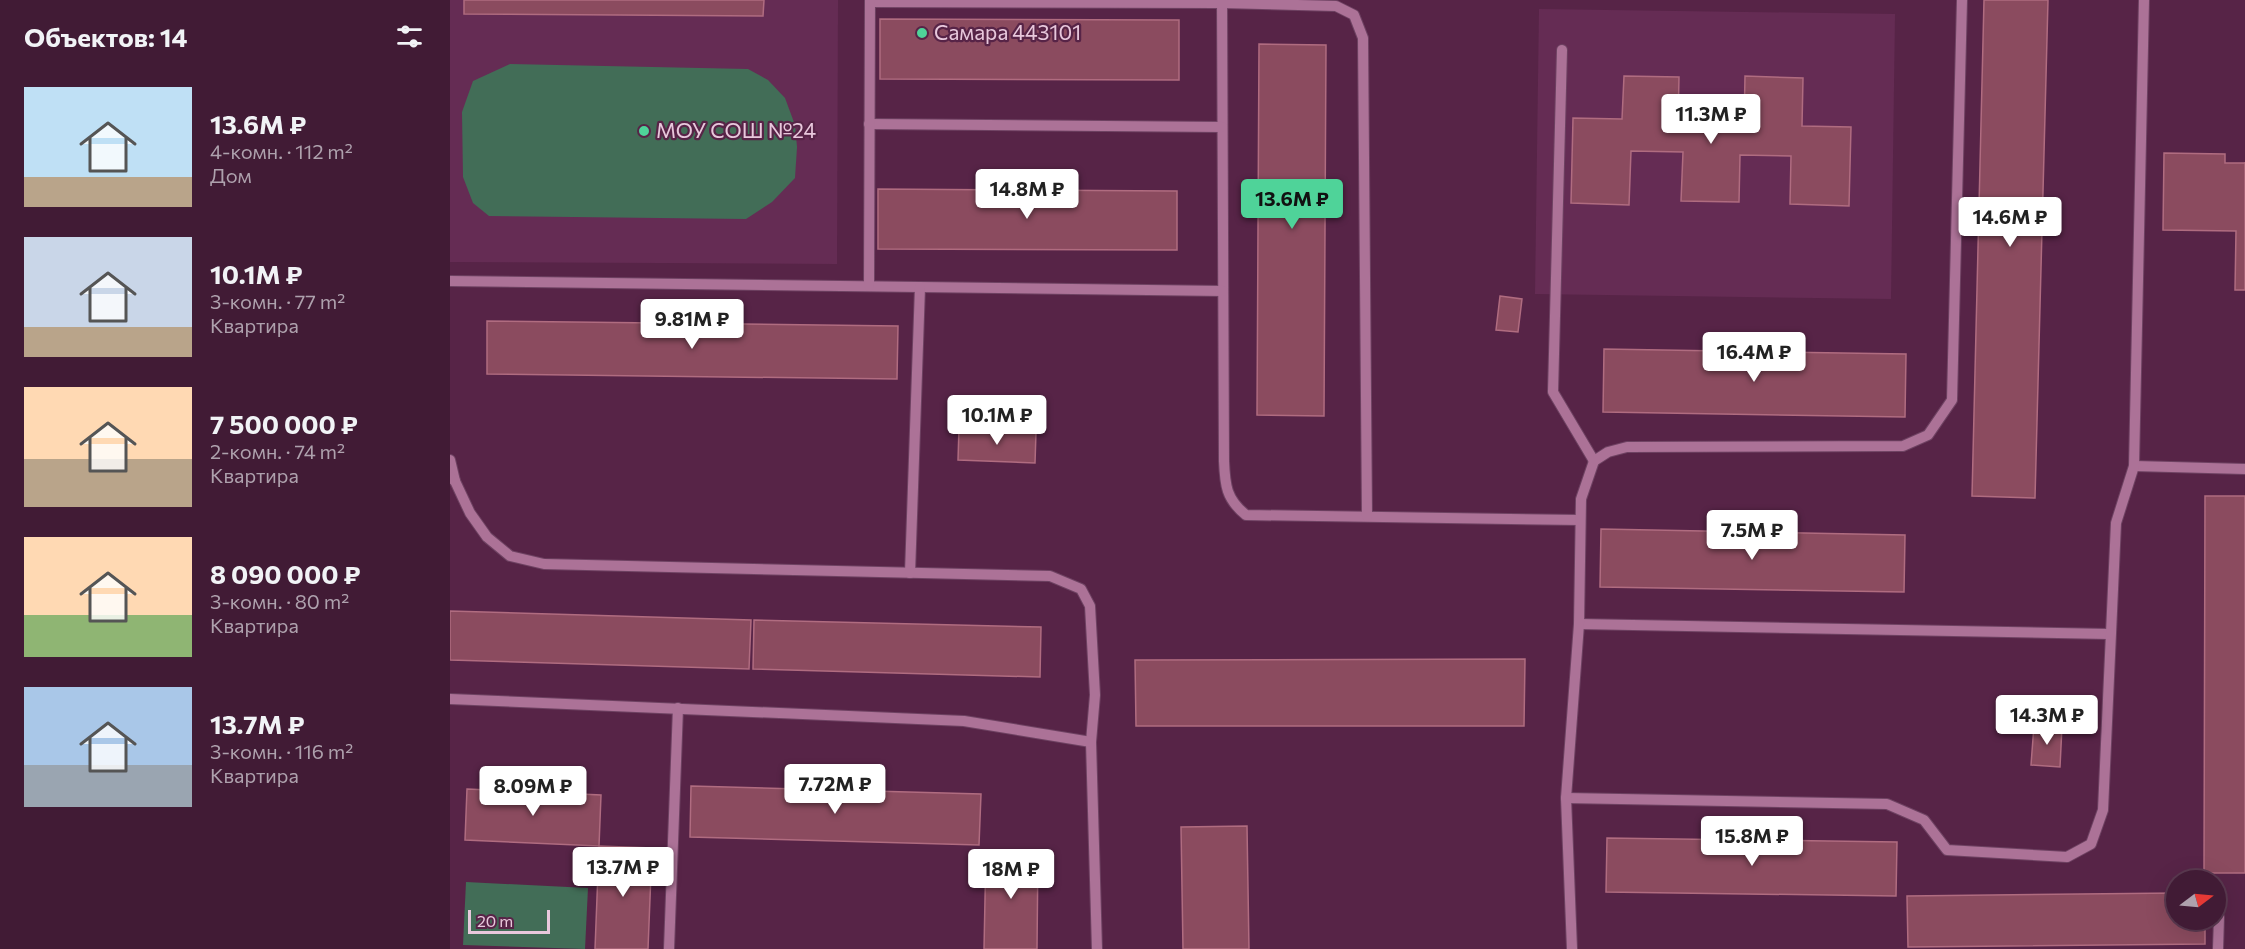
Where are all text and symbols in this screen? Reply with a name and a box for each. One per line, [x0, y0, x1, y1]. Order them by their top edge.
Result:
place label: Самара 443101 [934, 19, 1081, 44]
icon: filters [393, 20, 426, 53]
text: Объектов: 14 [24, 21, 188, 52]
marker: Самара 443101 [915, 26, 929, 40]
pin: 11.3M ₽ [1656, 94, 1766, 145]
text: 11.3M ₽ [1675, 101, 1747, 125]
text: 13.6M ₽ [210, 108, 306, 139]
icon: home [72, 111, 144, 183]
place label: МОУ СОШ №24 [656, 117, 817, 142]
marker: МОУ СОШ №24 [637, 124, 651, 138]
text: 4-комн. · 112 m² [210, 139, 353, 163]
text: Дом [210, 163, 252, 187]
pin: 14.8M ₽ [972, 169, 1082, 220]
text: 14.8M ₽ [990, 176, 1064, 200]
pin: 13.6M ₽ [1237, 179, 1347, 230]
text: 13.6M ₽ [1255, 186, 1329, 210]
pin: 14.6M ₽ [1955, 197, 2065, 248]
text: 14.6M ₽ [1973, 204, 2047, 228]
text: 10.1M ₽ [210, 258, 303, 289]
icon: home [72, 261, 144, 333]
text: 3-комн. · 77 m² [210, 289, 345, 313]
pin: 9.81M ₽ [637, 299, 747, 350]
text: 9.81M ₽ [655, 306, 729, 330]
text: Квартира [210, 313, 299, 337]
pin: 16.4M ₽ [1699, 332, 1809, 383]
text: 16.4M ₽ [1717, 339, 1791, 363]
pin: 10.1M ₽ [942, 395, 1052, 446]
text: 10.1M ₽ [961, 402, 1033, 426]
text: 7 500 000 ₽ [210, 408, 358, 439]
icon: home [72, 411, 144, 483]
text: 2-комн. · 74 m² [210, 439, 345, 463]
text: Квартира [210, 463, 299, 487]
pin: 7.5M ₽ [1703, 510, 1801, 561]
text: 7.5M ₽ [1721, 517, 1783, 541]
text: 8 090 000 ₽ [210, 558, 361, 589]
icon: home [72, 561, 144, 633]
text: 3-комн. · 80 m² [210, 589, 349, 613]
text: Квартира [210, 613, 299, 637]
pin: 14.3M ₽ [1992, 695, 2102, 746]
text: 14.3M ₽ [2010, 702, 2084, 726]
text: 13.7M ₽ [210, 708, 305, 739]
icon: home [72, 711, 144, 783]
text: 3-комн. · 116 m² [210, 739, 353, 763]
text: Квартира [210, 763, 299, 787]
pin: 7.72M ₽ [780, 764, 890, 815]
pin: 8.09M ₽ [478, 766, 588, 817]
text: 7.72M ₽ [798, 771, 872, 795]
text: 8.09M ₽ [493, 773, 573, 797]
pin: 15.8M ₽ [1697, 816, 1807, 867]
text: 15.8M ₽ [1715, 823, 1789, 847]
pin: 13.7M ₽ [568, 847, 678, 898]
pin: 18M ₽ [969, 849, 1053, 900]
text: 13.7M ₽ [587, 854, 659, 878]
text: 18M ₽ [982, 856, 1040, 880]
north arrow [2166, 870, 2226, 930]
map controls [2166, 870, 2226, 930]
scale bar [468, 907, 550, 934]
text: 20 m [477, 911, 513, 930]

